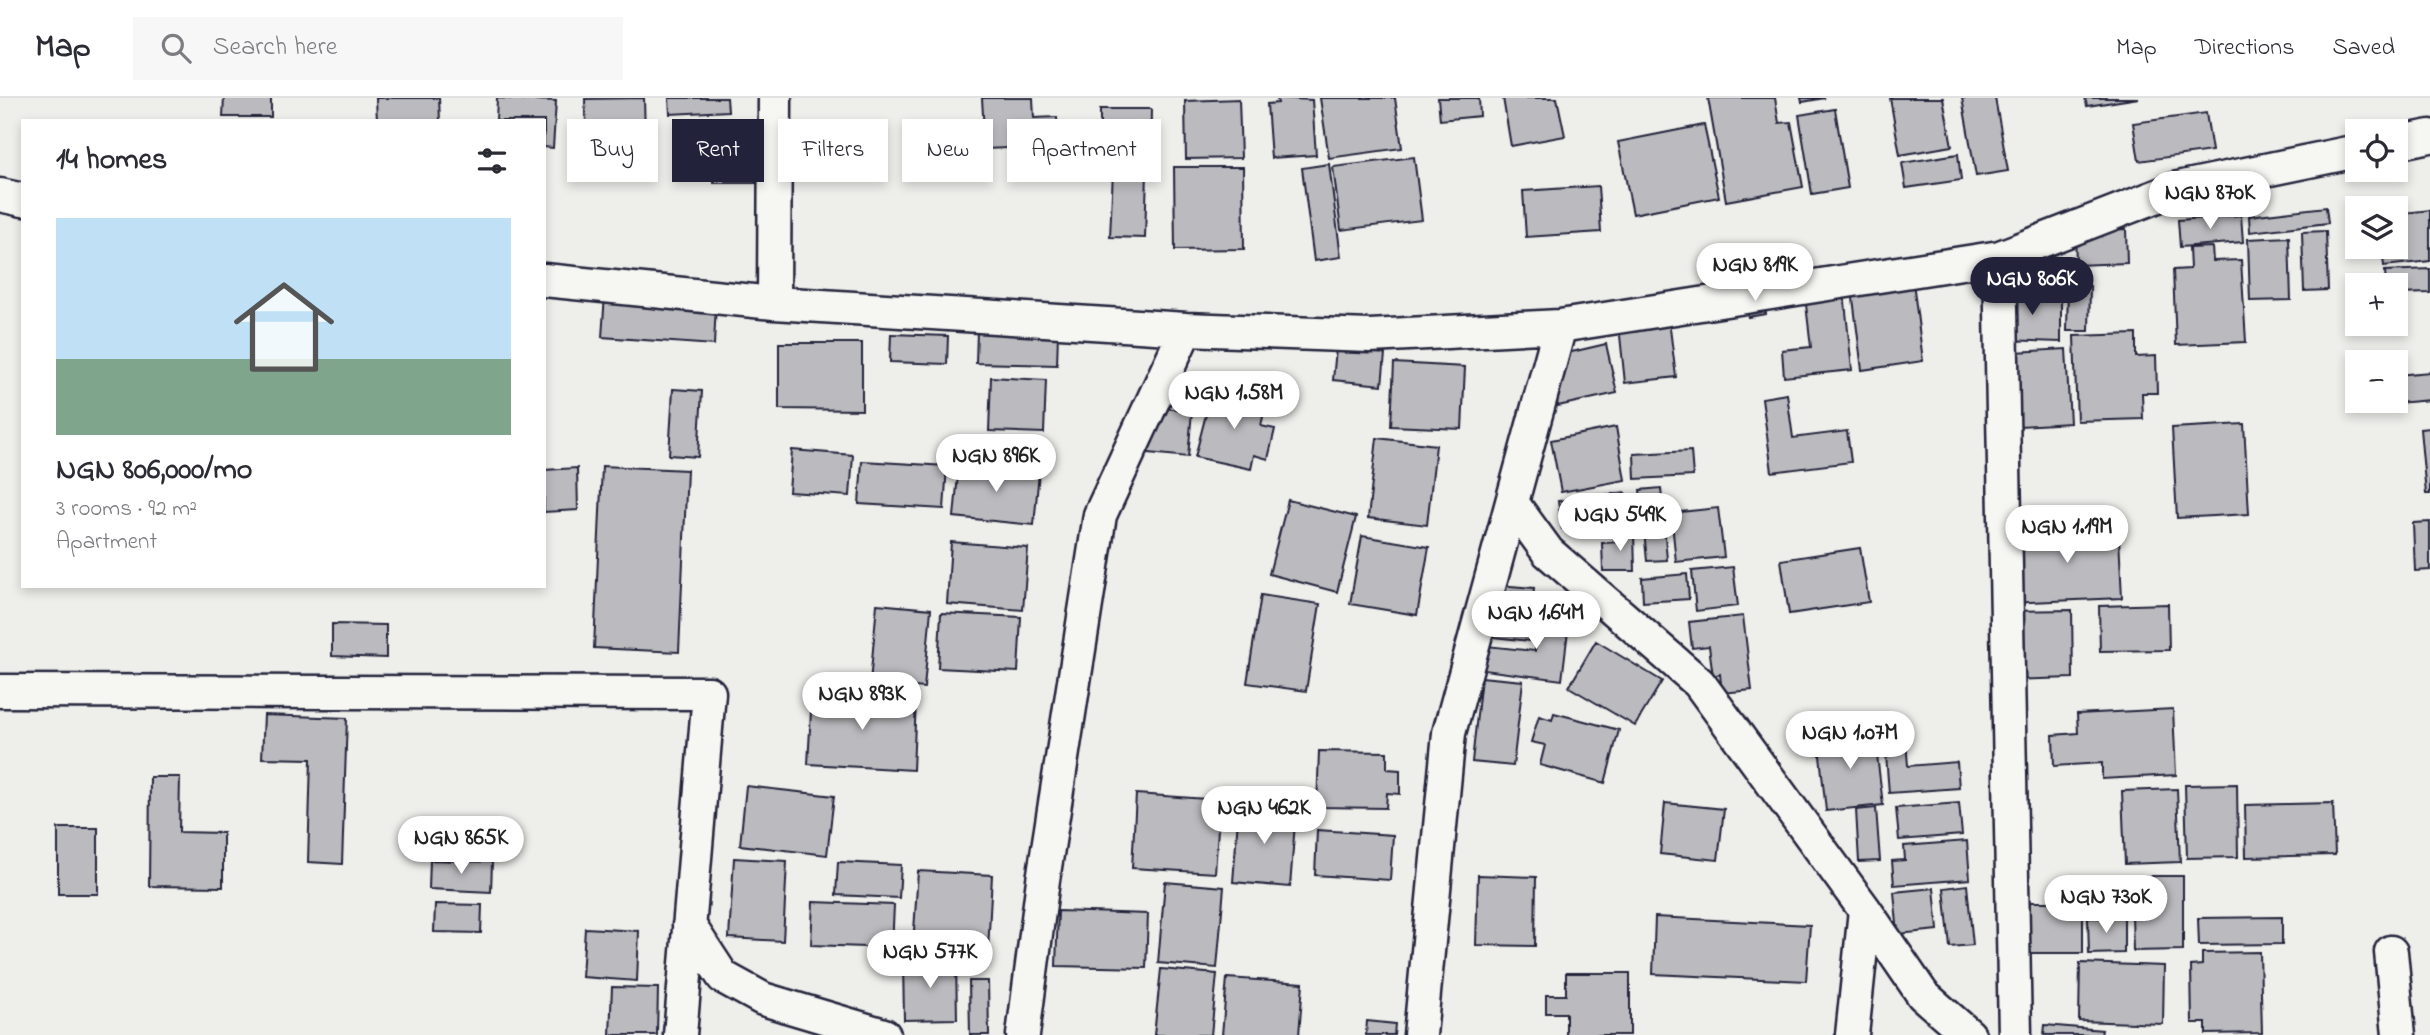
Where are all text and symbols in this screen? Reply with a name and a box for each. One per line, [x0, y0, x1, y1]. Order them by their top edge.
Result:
search box [133, 17, 623, 80]
text: Map [35, 24, 91, 72]
icon: search [157, 29, 195, 67]
text: Search here [213, 29, 337, 67]
text: Map [2116, 31, 2157, 66]
text: Directions [2195, 31, 2294, 66]
text: Saved [2332, 31, 2395, 66]
chip: Buy [567, 119, 658, 182]
chip: Rent [672, 119, 764, 182]
chip: Filters [778, 119, 888, 182]
chip: New [902, 119, 993, 182]
chip: Apartment [1007, 119, 1161, 182]
map controls [2345, 119, 2408, 413]
button: locate [2345, 119, 2408, 182]
text: 14 homes [56, 139, 167, 183]
icon: filters [473, 142, 511, 180]
pin: NGN 870K [2138, 172, 2282, 231]
text: NGN 870K [2165, 177, 2255, 210]
button: layers [2345, 196, 2408, 259]
pin: NGN 819K [1683, 244, 1827, 303]
text: NGN 819K [1712, 249, 1798, 282]
pin: NGN 806K [1960, 258, 2104, 317]
text: NGN 806K [1986, 263, 2078, 296]
icon: home [221, 264, 347, 390]
button: + [2345, 273, 2408, 336]
button: − [2345, 350, 2408, 413]
pin: NGN 1.58M [1154, 372, 1314, 431]
text: NGN 1.58M [1185, 377, 1283, 410]
pin: NGN 896K [924, 434, 1068, 494]
text: NGN 896K [952, 440, 1040, 473]
text: NGN 806,000/mo [56, 449, 252, 493]
text: 3 rooms · 92 m² [56, 493, 197, 526]
pin: NGN 549K [1548, 494, 1692, 553]
text: NGN 549K [1574, 499, 1666, 532]
pin: NGN 1.19M [1987, 505, 2147, 565]
text: NGN 1.19M [2021, 511, 2113, 544]
text: Apartment [56, 526, 157, 559]
pin: NGN 1.64M [1456, 592, 1616, 651]
text: NGN 1.64M [1488, 597, 1584, 630]
pin: NGN 893K [790, 672, 934, 732]
text: NGN 893K [818, 678, 906, 711]
pin: NGN 1.07M [1770, 712, 1930, 771]
text: NGN 1.07M [1802, 717, 1898, 750]
pin: NGN 462K [1192, 786, 1336, 846]
text: NGN 462K [1217, 792, 1311, 825]
pin: NGN 865K [389, 816, 533, 876]
text: NGN 865K [414, 822, 508, 855]
pin: NGN 730K [2034, 876, 2178, 935]
text: NGN 730K [2060, 881, 2152, 914]
pin: NGN 577K [858, 930, 1002, 990]
text: NGN 577K [883, 936, 977, 969]

